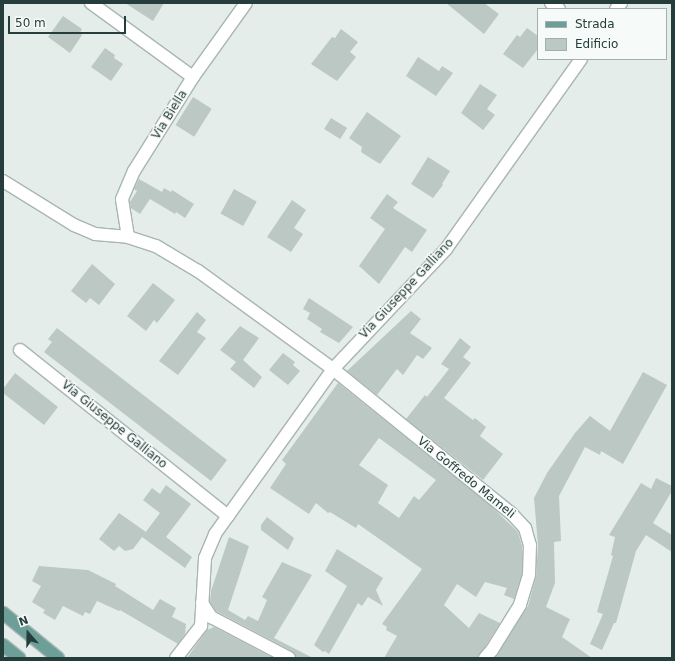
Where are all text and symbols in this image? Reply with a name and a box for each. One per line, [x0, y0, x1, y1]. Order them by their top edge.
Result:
scale bar [10, 8, 128, 34]
legend [537, 8, 667, 60]
text: 50 m [15, 16, 46, 30]
text: Strada [575, 17, 615, 31]
text: Edificio [575, 37, 618, 51]
street label: Via Biella [149, 88, 191, 142]
street label: Via Giuseppe Galliano [357, 236, 457, 342]
street label: Via Giuseppe Galliano [58, 378, 170, 472]
street label: Via Goffredo Mameli [414, 434, 518, 522]
north arrow [8, 613, 48, 653]
text: N [17, 614, 30, 629]

